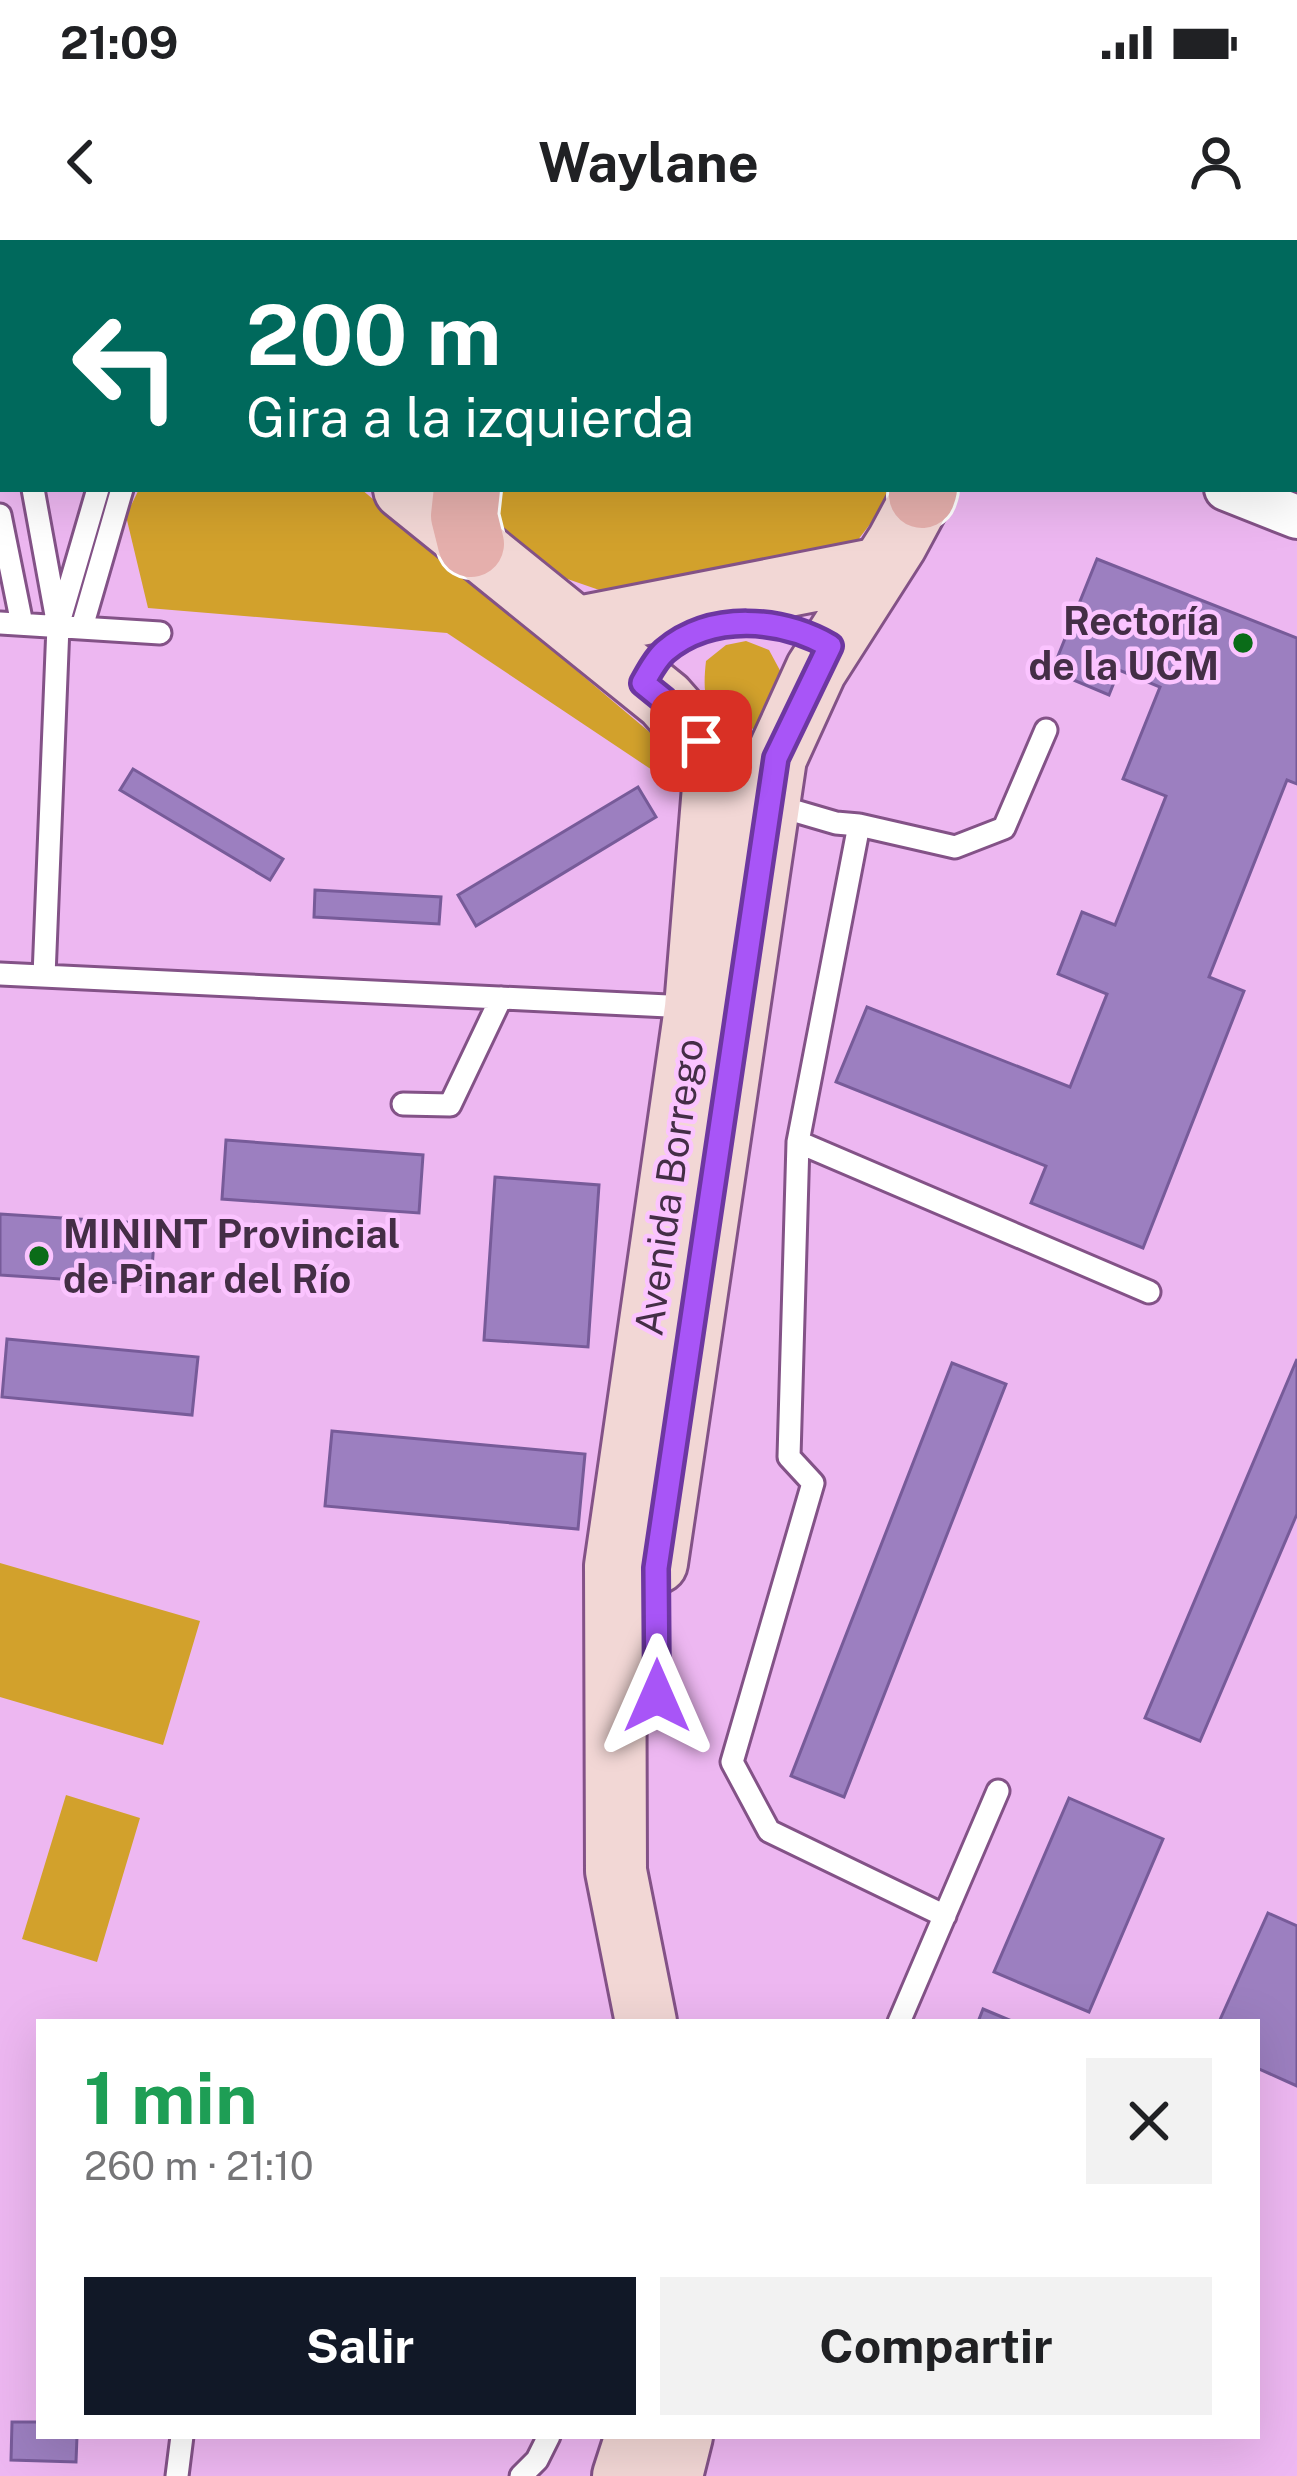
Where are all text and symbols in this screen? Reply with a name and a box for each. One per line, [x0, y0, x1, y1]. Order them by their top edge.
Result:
text: 21:09 [60, 16, 178, 69]
icon: back [48, 129, 114, 195]
icon: person [1183, 129, 1249, 195]
text: Waylane [538, 131, 759, 194]
text: 200 m [246, 285, 502, 384]
icon: left [48, 288, 204, 444]
text: Gira a la izquierda [246, 386, 694, 449]
place label: Rectoría de la UCM [1029, 598, 1219, 689]
marker: Rectoría de la UCM [1230, 630, 1256, 656]
pin [650, 690, 752, 792]
icon: arrive [668, 708, 734, 774]
street label: Avenida Borrego [625, 1036, 713, 1338]
place label: MININT Provincial de Pinar del Río [63, 1211, 400, 1302]
marker: MININT Provincial de Pinar del Río [26, 1243, 52, 1269]
position arrow [594, 1633, 720, 1759]
text: 1 min [84, 2056, 258, 2140]
button: close [1086, 2058, 1212, 2184]
text: 260 m · 21:10 [84, 2143, 314, 2189]
button: Salir [84, 2277, 636, 2415]
button: Compartir [660, 2277, 1212, 2415]

